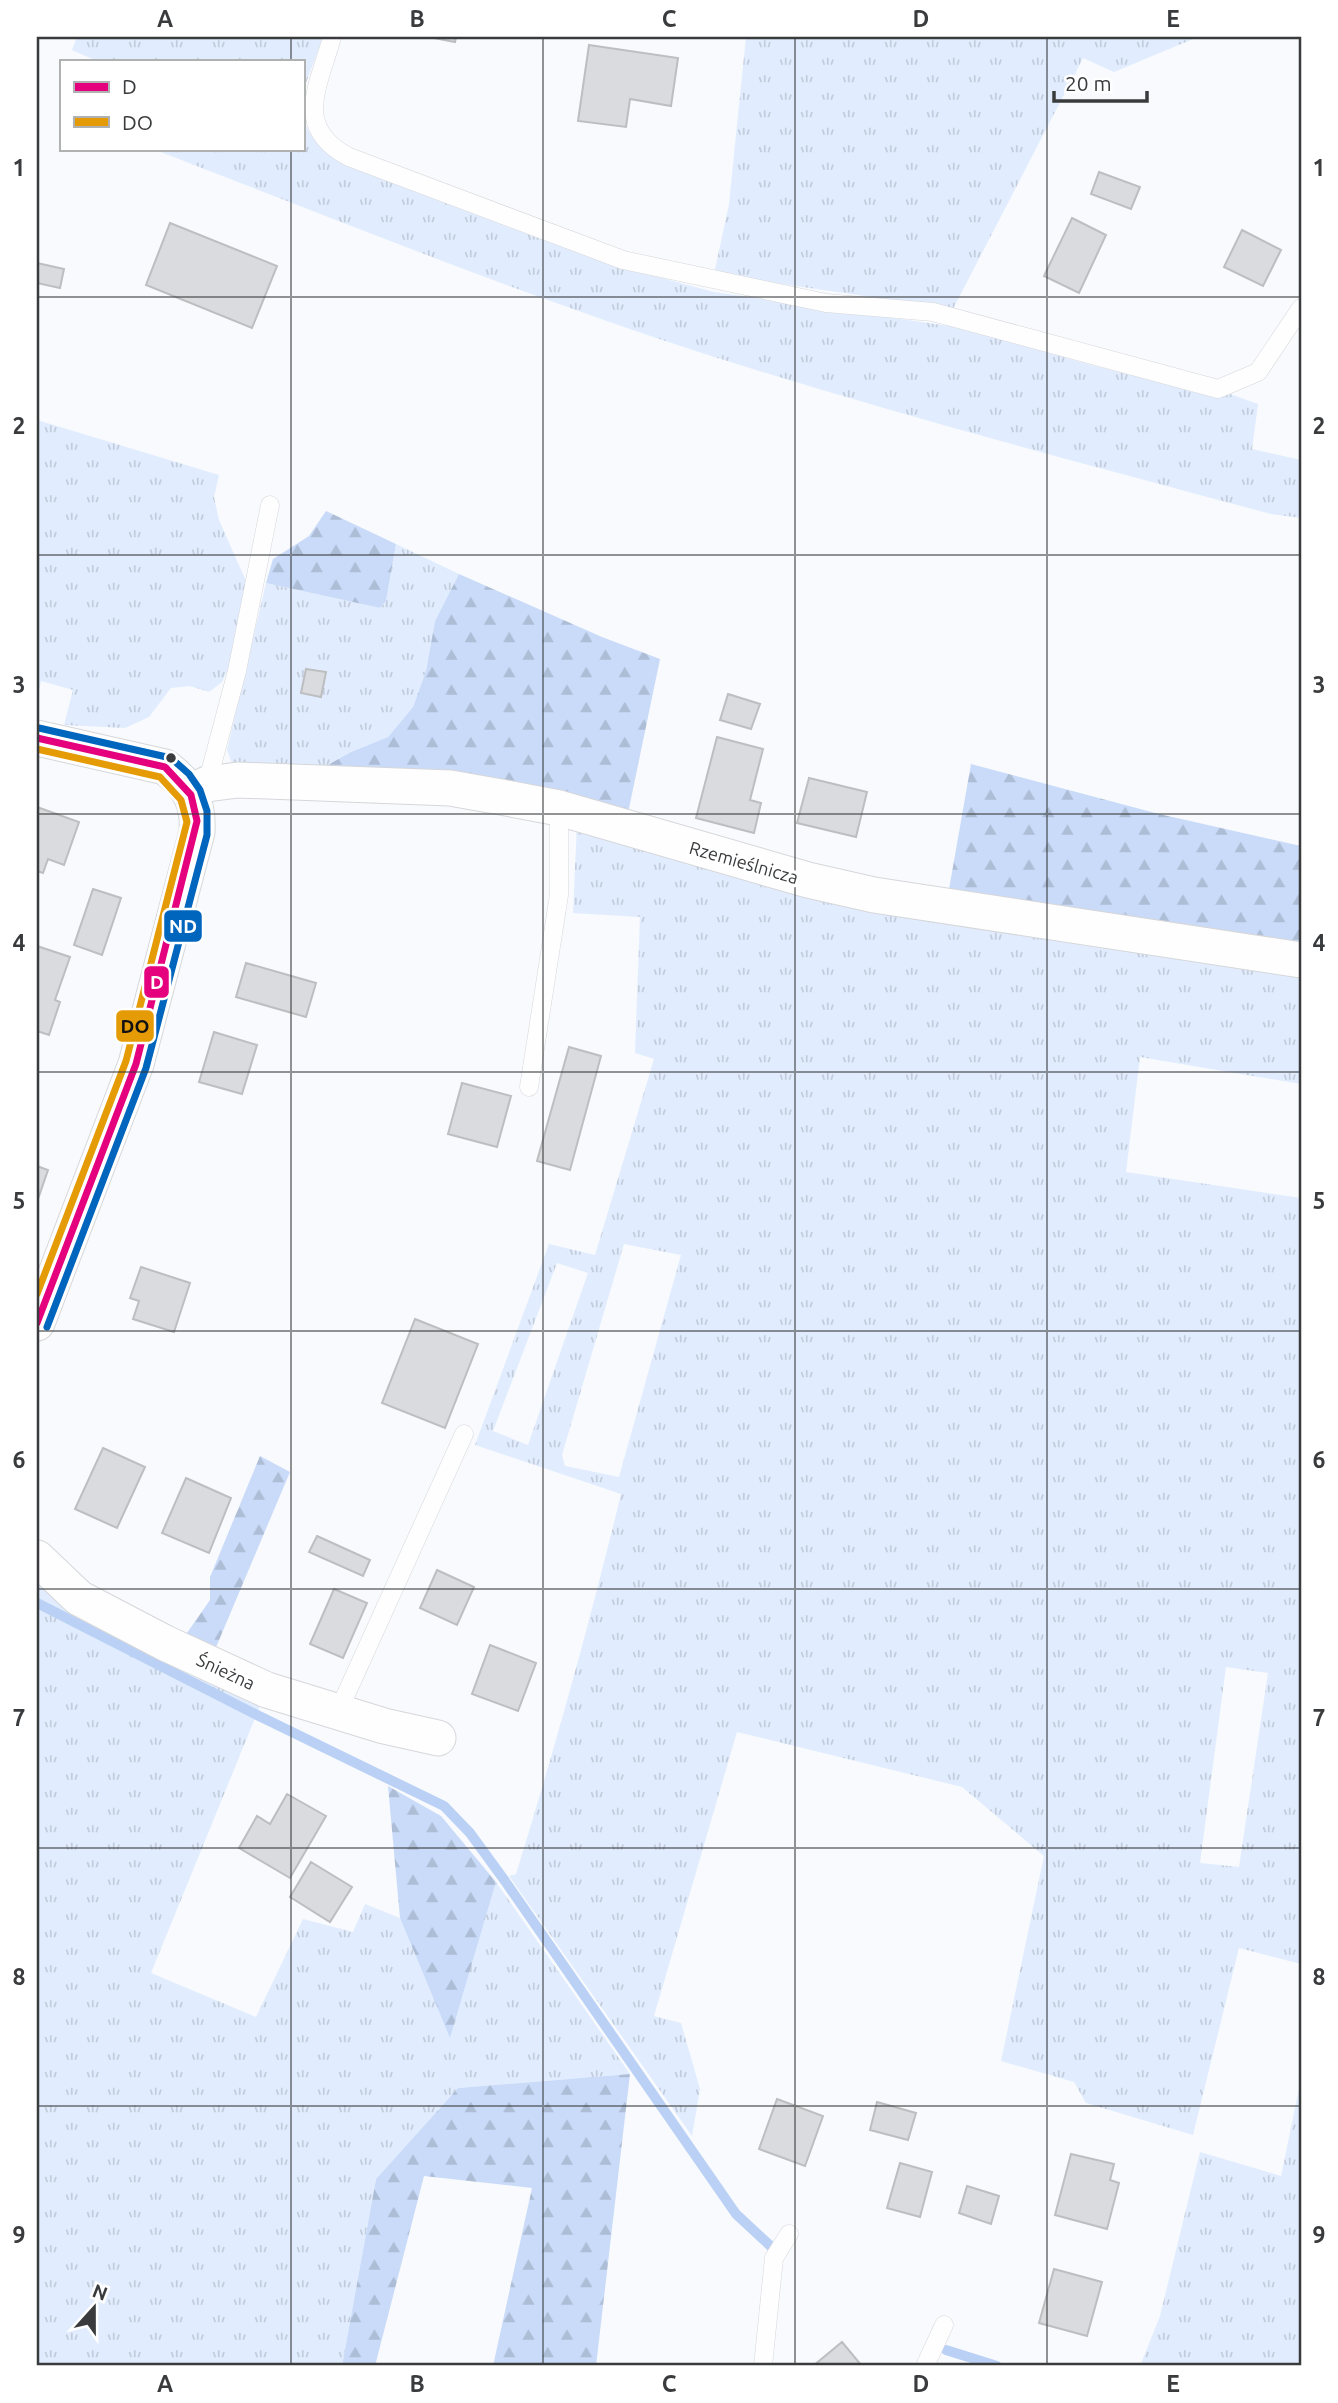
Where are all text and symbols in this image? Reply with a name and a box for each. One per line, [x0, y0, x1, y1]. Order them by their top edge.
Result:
text: A [157, 6, 173, 31]
text: B [409, 6, 425, 31]
text: C [662, 6, 677, 31]
text: D [913, 6, 929, 31]
text: E [1166, 6, 1180, 31]
legend [60, 60, 304, 150]
scale bar [1054, 60, 1147, 104]
text: 20 m [1065, 71, 1112, 95]
text: D [122, 74, 137, 98]
text: DO [122, 110, 153, 134]
text: 1 [13, 155, 25, 180]
text: 1 [1313, 155, 1325, 180]
text: 2 [13, 413, 25, 438]
text: 2 [1313, 413, 1325, 438]
text: 3 [13, 672, 25, 697]
text: 3 [1313, 672, 1325, 697]
unlabelled marker [164, 751, 178, 765]
street label: Rzemieślnicza [687, 837, 801, 887]
line badge: ND [163, 909, 203, 943]
text: ND [169, 915, 197, 937]
text: 4 [13, 930, 26, 955]
text: 4 [1313, 930, 1326, 955]
line badge: D [143, 965, 170, 999]
text: D [150, 971, 164, 993]
line badge: DO [115, 1009, 155, 1043]
text: DO [121, 1015, 149, 1037]
text: 5 [13, 1188, 25, 1213]
text: 5 [1313, 1188, 1325, 1213]
text: 6 [13, 1447, 26, 1472]
text: 6 [1313, 1447, 1326, 1472]
street label: Śnieżna [194, 1648, 259, 1693]
text: 7 [13, 1705, 25, 1730]
text: 7 [1313, 1705, 1325, 1730]
text: 8 [13, 1964, 25, 1989]
text: 8 [1313, 1964, 1325, 1989]
text: 9 [13, 2222, 25, 2247]
text: 9 [1313, 2222, 1325, 2247]
north arrow [60, 2274, 130, 2344]
text: N [90, 2279, 111, 2305]
text: A [157, 2371, 173, 2396]
text: B [409, 2371, 425, 2396]
text: C [662, 2371, 677, 2396]
text: D [913, 2371, 929, 2396]
text: E [1166, 2371, 1180, 2396]

